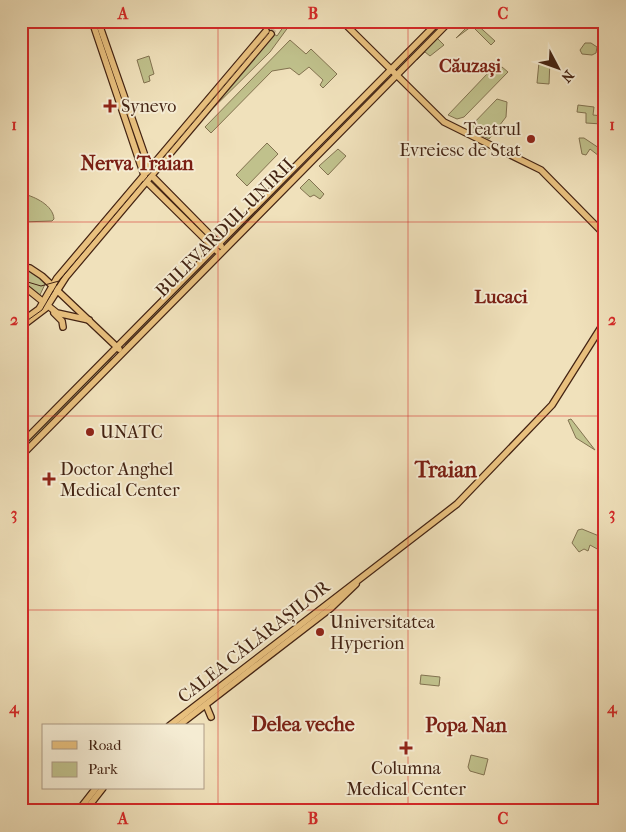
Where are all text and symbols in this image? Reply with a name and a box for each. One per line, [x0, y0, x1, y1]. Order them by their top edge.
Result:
text: A [117, 4, 129, 23]
text: B [308, 4, 318, 23]
text: C [498, 4, 509, 23]
north arrow [534, 42, 584, 92]
district label: Căuzași [439, 55, 501, 77]
text: N [557, 67, 577, 86]
place label: Synevo [121, 96, 176, 117]
marker: Synevo [103, 99, 117, 113]
text: 1 [11, 115, 17, 134]
text: 1 [609, 115, 615, 134]
place label: Teatrul Evreiesc de Stat [399, 119, 522, 161]
marker: Teatrul Evreiesc de Stat [525, 133, 537, 145]
district label: Nerva Traian [80, 152, 194, 175]
street label: BULEVARDUL UNIRII [152, 155, 298, 301]
district label: Lucaci [474, 286, 528, 308]
text: 2 [10, 310, 18, 329]
text: 2 [608, 310, 616, 329]
place label: UNATC [100, 422, 163, 443]
marker: UNATC [84, 426, 96, 438]
district label: Traian [414, 457, 477, 483]
place label: Doctor Anghel Medical Center [60, 459, 180, 501]
marker: Doctor Anghel Medical Center [42, 472, 56, 486]
text: 3 [11, 504, 17, 524]
text: 3 [609, 504, 615, 524]
street label: CALEA CĂLĂRAȘILOR [173, 574, 335, 708]
place label: Universitatea Hyperion [330, 612, 436, 654]
marker: Universitatea Hyperion [314, 626, 326, 638]
text: 4 [8, 698, 20, 718]
text: 4 [606, 698, 618, 718]
district label: Delea veche [251, 713, 355, 736]
district label: Popa Nan [425, 714, 507, 737]
legend [42, 724, 205, 790]
text: Road [88, 736, 122, 754]
marker: Columna Medical Center [399, 741, 413, 755]
place label: Columna Medical Center [346, 758, 466, 800]
text: Park [88, 760, 118, 778]
text: A [117, 809, 129, 828]
text: B [308, 809, 318, 828]
text: C [498, 809, 509, 828]

